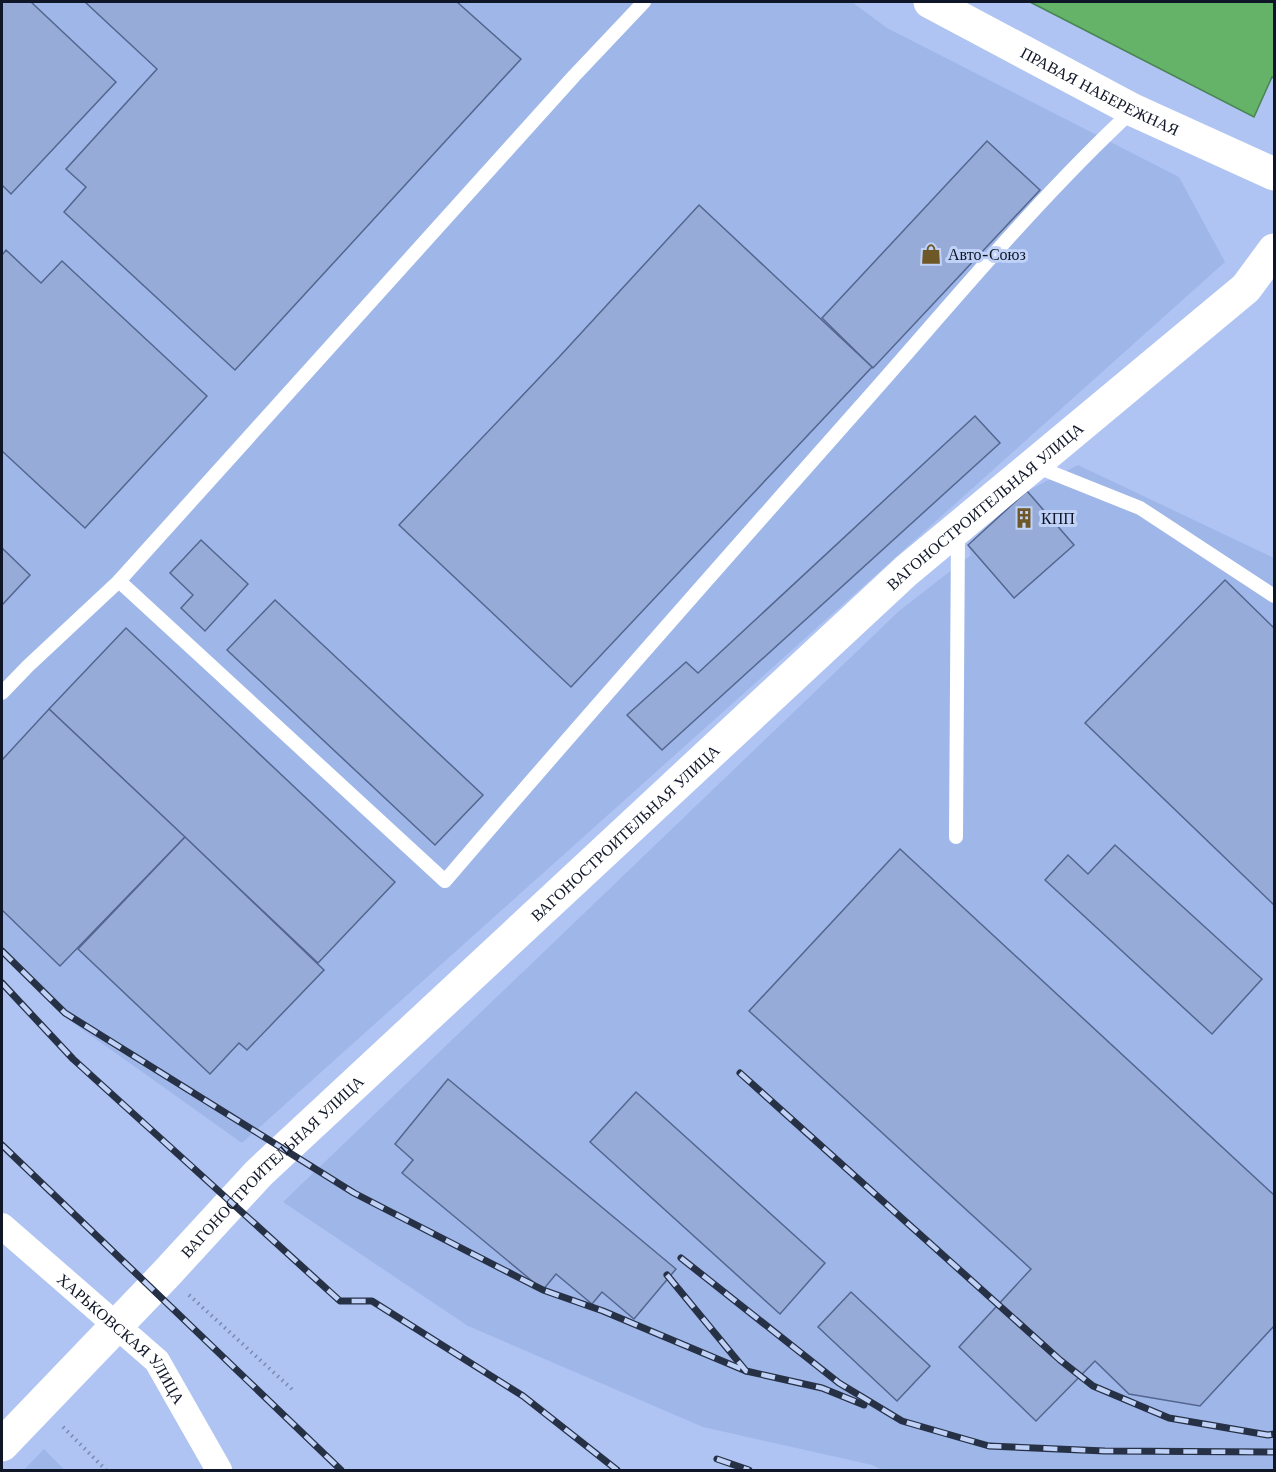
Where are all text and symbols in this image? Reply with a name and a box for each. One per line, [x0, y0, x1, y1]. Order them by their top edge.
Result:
street label: ПРАВАЯ НАБЕРЕЖНАЯ [1017, 42, 1183, 140]
shop icon: Авто-Союз [919, 242, 943, 266]
place label: Авто-Союз [948, 244, 1026, 264]
street label: ВАГОНОСТРОИТЕЛЬНАЯ УЛИЦА [882, 418, 1087, 594]
building icon: КПП [1012, 506, 1036, 530]
place label: КПП [1041, 508, 1075, 528]
street label: ВАГОНОСТРОИТЕЛЬНАЯ УЛИЦА [526, 740, 724, 925]
street label: ВАГОНОСТРОИТЕЛЬНАЯ УЛИЦА [176, 1071, 368, 1262]
street label: ХАРЬКОВСКАЯ УЛИЦА [53, 1269, 190, 1408]

